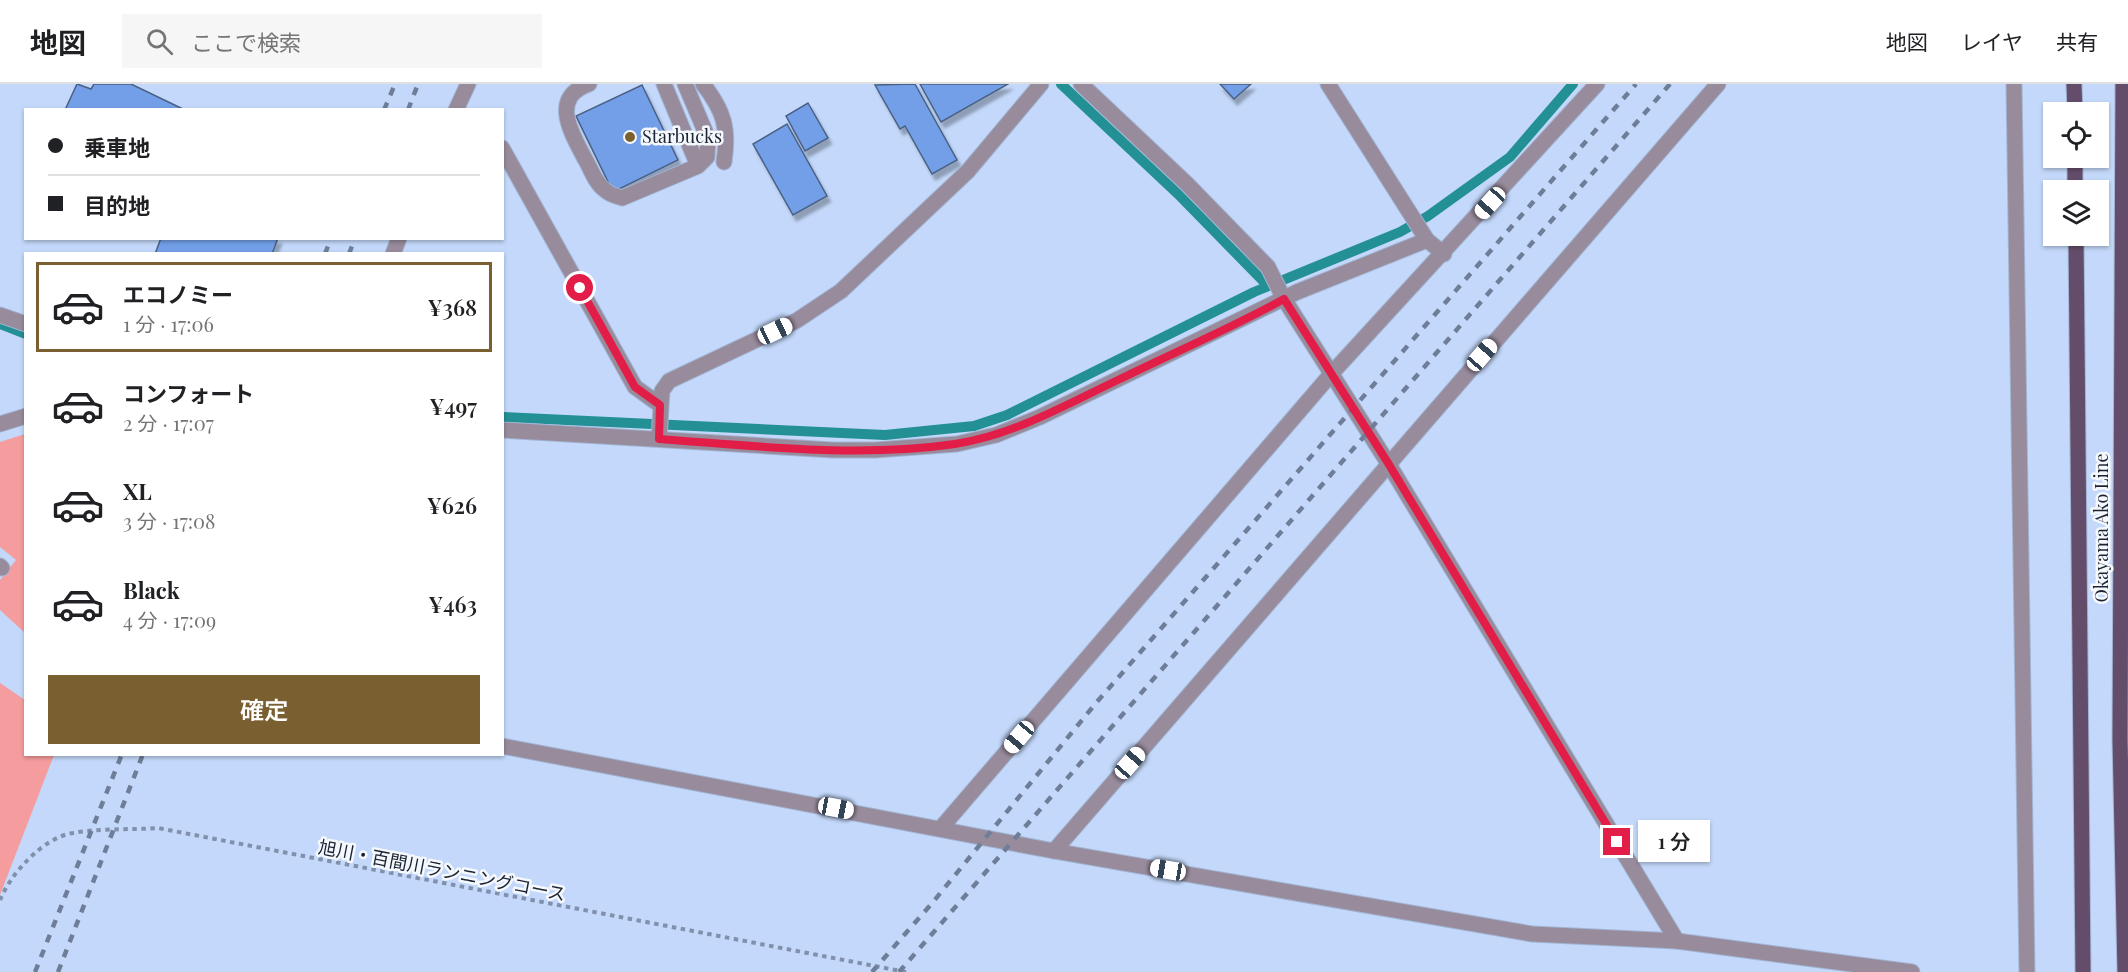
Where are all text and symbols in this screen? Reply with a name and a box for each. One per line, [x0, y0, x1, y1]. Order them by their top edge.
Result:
search box [122, 14, 542, 68]
text: 地図 [30, 23, 86, 60]
icon: search [143, 25, 176, 58]
text: ここで検索 [191, 27, 301, 57]
text: 地図 [1886, 27, 1928, 55]
text: レイヤ [1961, 27, 2023, 55]
text: 共有 [2056, 27, 2098, 55]
map controls [2043, 102, 2109, 246]
button: locate [2043, 102, 2109, 168]
place label: Starbucks [642, 124, 722, 148]
marker: Starbucks [623, 130, 637, 144]
text: 乗車地 [84, 132, 150, 162]
button: layers [2043, 180, 2109, 246]
car [1471, 184, 1509, 222]
text: 目的地 [84, 190, 150, 220]
route start [566, 274, 593, 301]
text: エコノミー [123, 279, 233, 309]
icon: car [51, 280, 105, 334]
text: ¥368 [428, 292, 477, 322]
text: 1 分 · 17:06 [123, 310, 214, 337]
car [755, 315, 795, 347]
car [1463, 336, 1501, 374]
text: コンフォート [123, 378, 254, 408]
icon: car [51, 379, 105, 433]
text: ¥497 [429, 391, 477, 421]
text: 2 分 · 17:07 [123, 409, 214, 436]
street label: Okayama Ako Line [2089, 453, 2113, 603]
text: XL [123, 476, 152, 506]
icon: car [51, 478, 105, 532]
text: ¥626 [427, 490, 477, 520]
text: 3 分 · 17:08 [123, 507, 215, 534]
text: Black [123, 575, 180, 605]
icon: car [51, 577, 105, 631]
text: ¥463 [428, 589, 477, 619]
text: 4 分 · 17:09 [123, 606, 216, 633]
button: 確定 [48, 675, 480, 744]
car [1001, 717, 1037, 757]
car [1111, 744, 1149, 782]
car [817, 796, 855, 820]
callout: 1 分 [1638, 821, 1710, 863]
text: 1 分 [1658, 827, 1690, 854]
route end [1603, 828, 1630, 855]
street label: 旭川・百間川ランニングコース [317, 834, 568, 906]
car [1149, 858, 1187, 882]

